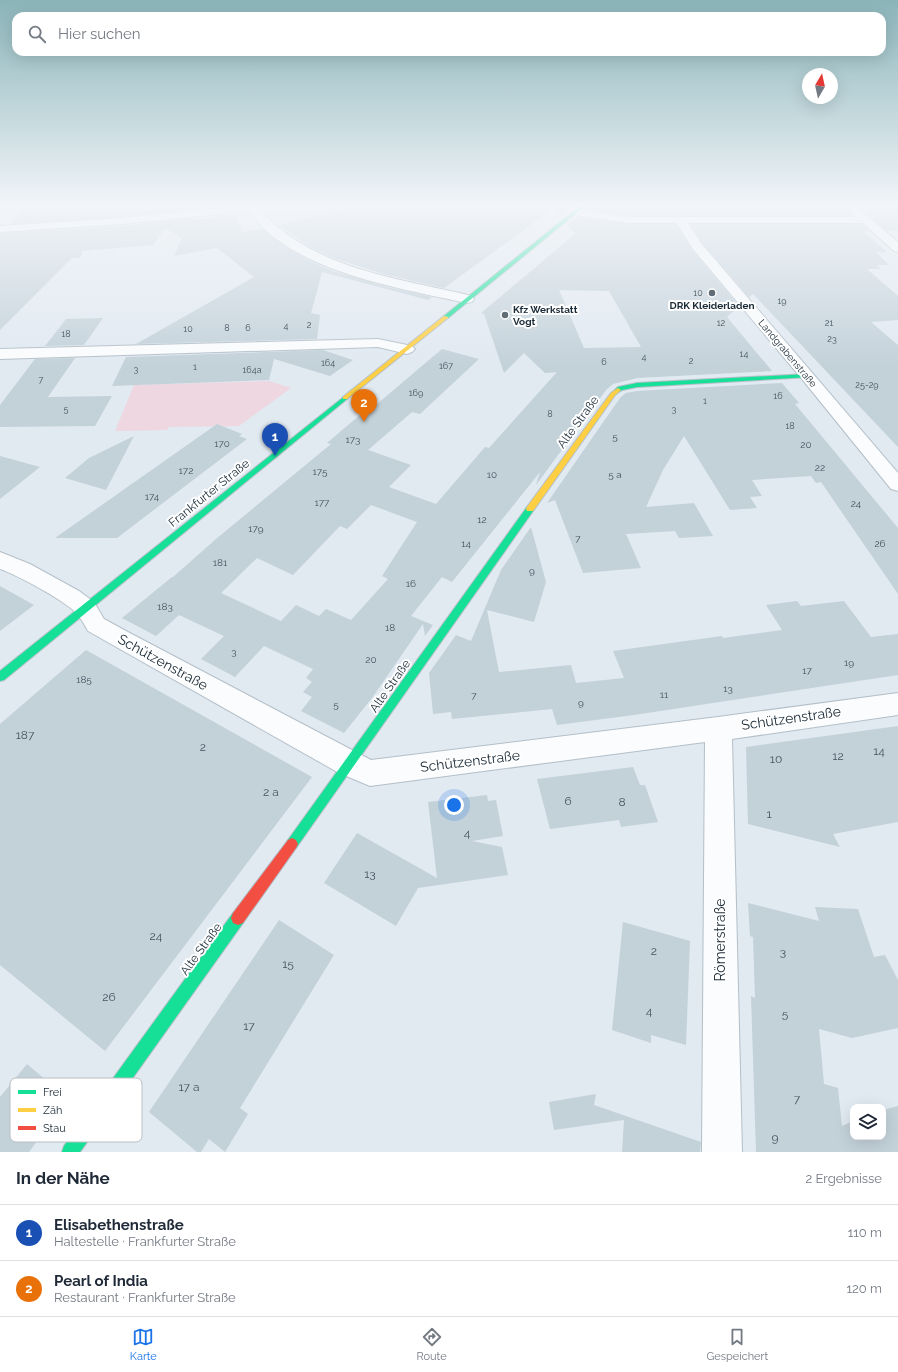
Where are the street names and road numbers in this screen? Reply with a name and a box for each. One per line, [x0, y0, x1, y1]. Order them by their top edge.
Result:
street label: Landgrabenstraße [756, 317, 819, 389]
street label: Alte Straße [554, 393, 602, 451]
street label: Frankfurter Straße [166, 456, 252, 530]
street label: Schützenstraße [115, 631, 211, 693]
street label: Alte Straße [367, 657, 413, 715]
street label: Schützenstraße [740, 703, 842, 733]
street label: Schützenstraße [419, 747, 521, 775]
street label: Römerstraße [712, 898, 728, 982]
street label: Alte Straße [177, 920, 225, 978]

